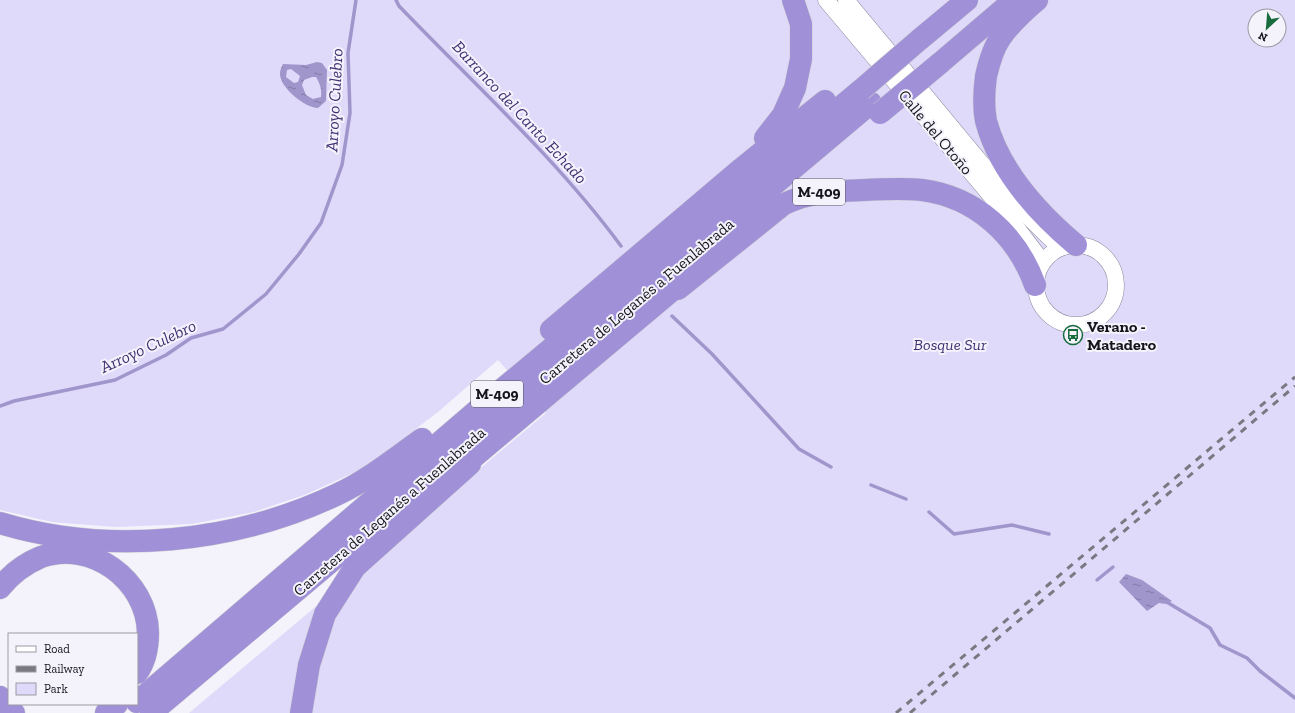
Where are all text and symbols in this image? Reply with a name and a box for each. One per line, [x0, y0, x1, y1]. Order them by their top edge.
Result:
north arrow [1247, 8, 1287, 48]
text: N [1256, 29, 1269, 44]
water label: Barranco del Canto Echado [449, 36, 591, 188]
water label: Arroyo Culebro [321, 48, 347, 153]
street label: Calle del Otoño [895, 86, 977, 179]
road number: M-409 [793, 179, 845, 205]
street label: Carretera de Leganés a Fuenlabrada [535, 214, 738, 388]
water label: Arroyo Culebro [96, 315, 199, 377]
place label: Verano - Matadero [1087, 317, 1157, 354]
bus stop icon: Verano - Matadero [1062, 324, 1084, 346]
park label: Bosque Sur [914, 335, 987, 354]
road number: M-409 [471, 381, 523, 407]
street label: Carretera de Leganés a Fuenlabrada [290, 423, 489, 600]
legend [8, 633, 138, 705]
text: Road [44, 642, 70, 656]
text: Railway [44, 662, 85, 676]
text: Park [44, 682, 69, 696]

